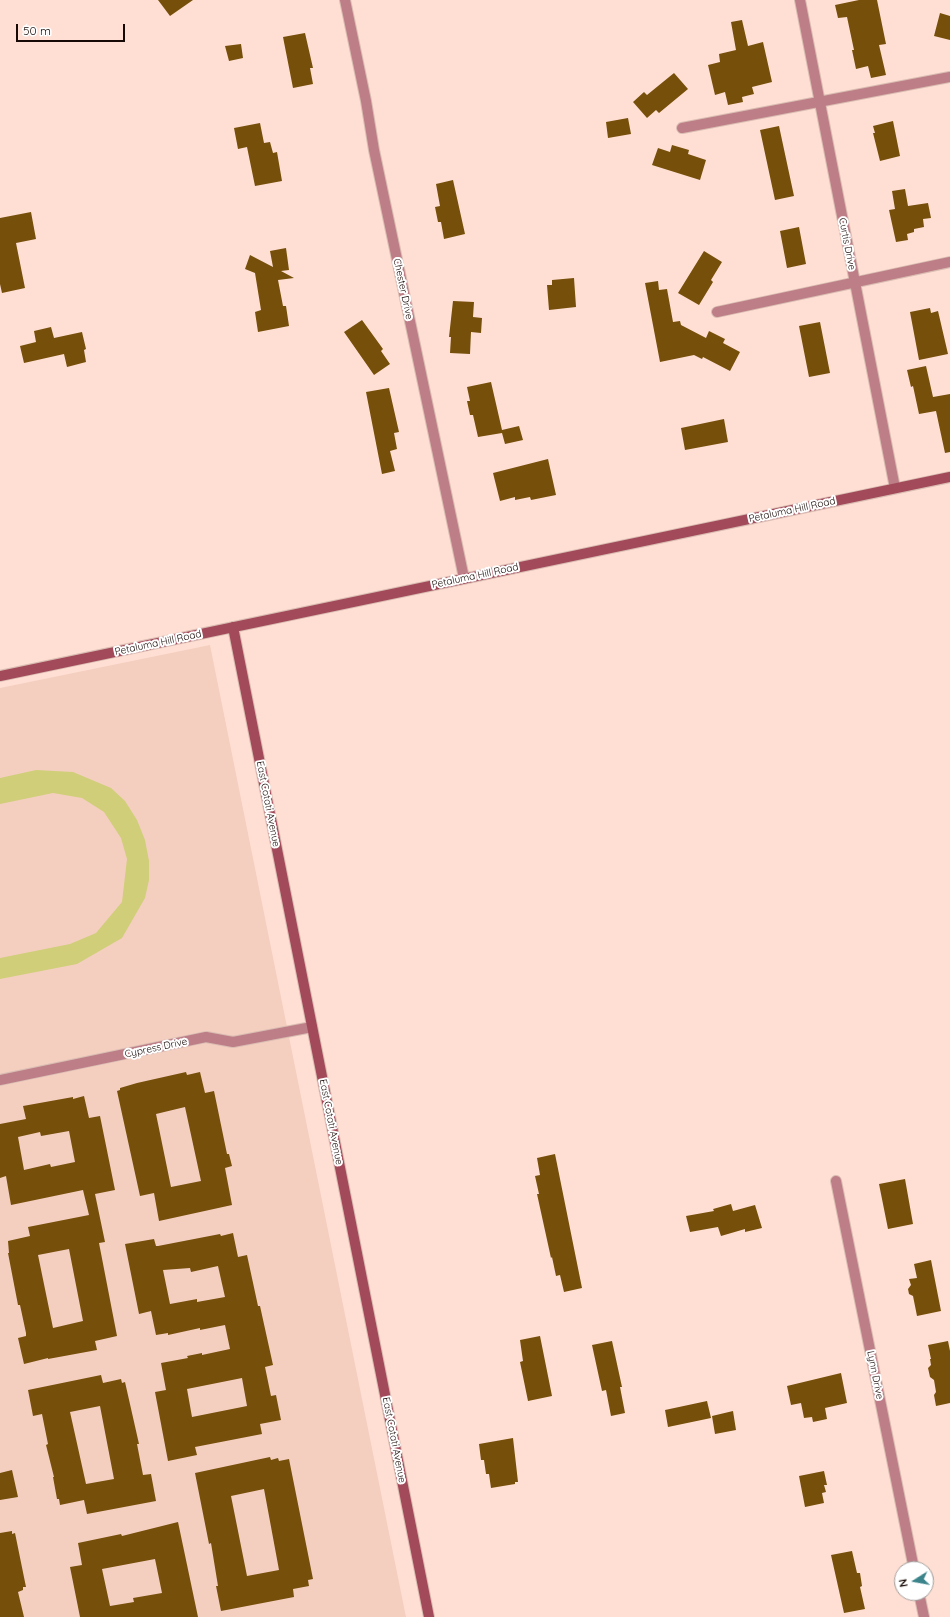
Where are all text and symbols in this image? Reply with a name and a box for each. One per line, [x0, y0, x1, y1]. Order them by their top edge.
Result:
scale bar [18, 16, 127, 42]
text: 50 m [23, 23, 51, 38]
street label: Curtis Drive [836, 217, 858, 271]
street label: Chester Drive [391, 257, 415, 321]
street label: Petaluma Hill Road [748, 495, 836, 525]
street label: Petaluma Hill Road [431, 561, 519, 591]
street label: Petaluma Hill Road [114, 628, 202, 658]
street label: East Cotati Avenue [254, 760, 282, 848]
street label: Cypress Drive [124, 1036, 188, 1060]
street label: East Cotati Avenue [317, 1078, 345, 1166]
street label: Lynn Drive [864, 1350, 886, 1400]
street label: East Cotati Avenue [380, 1396, 408, 1484]
north arrow [894, 1561, 934, 1601]
text: N [896, 1578, 911, 1588]

